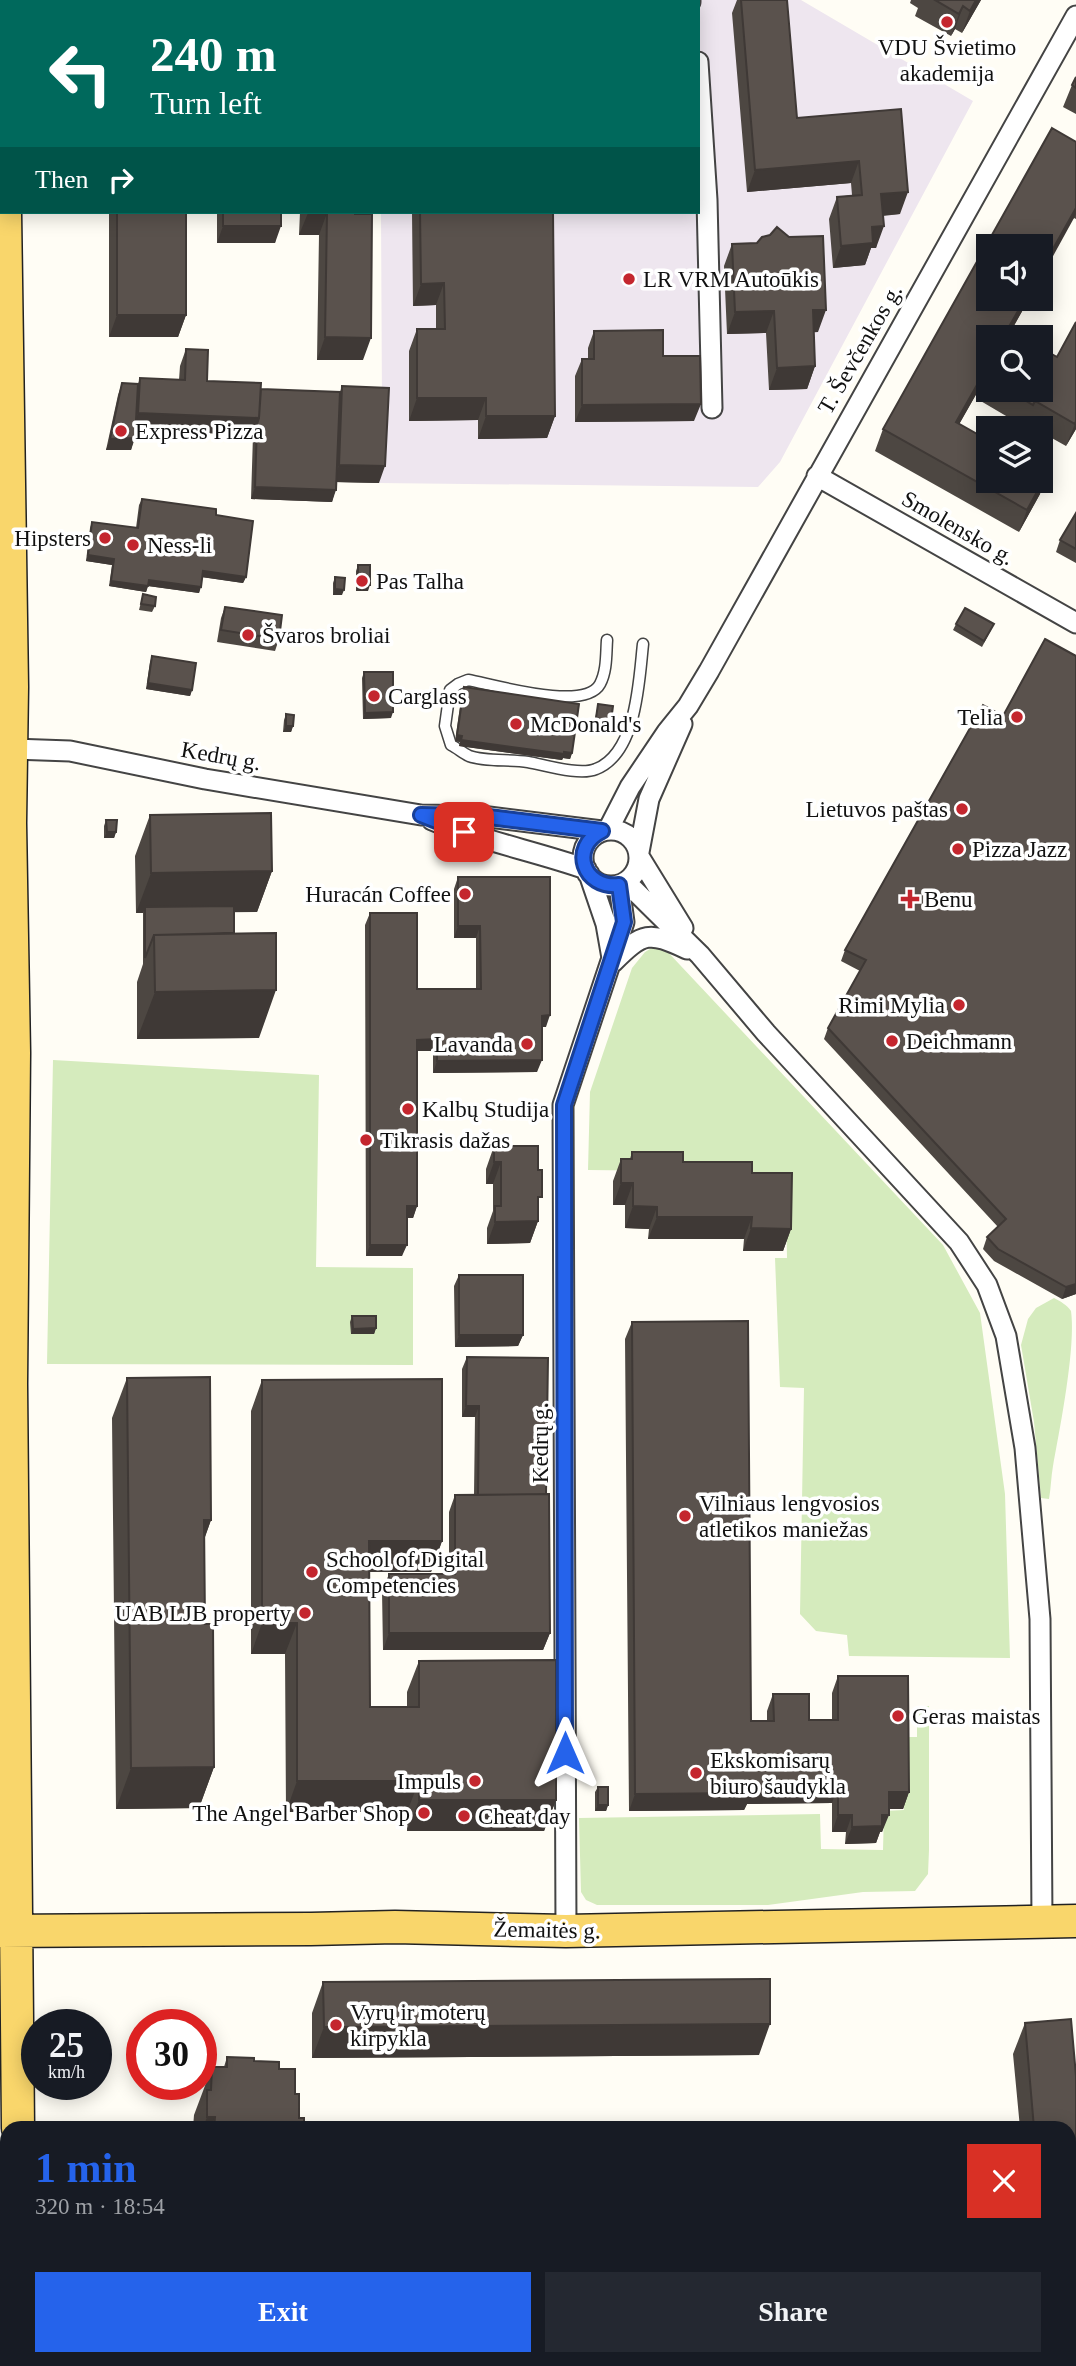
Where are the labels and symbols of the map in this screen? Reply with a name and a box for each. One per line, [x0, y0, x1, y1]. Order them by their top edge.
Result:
marker: VDU Švietimo akademija [939, 14, 955, 30]
place label: VDU Švietimo akademija [878, 34, 1016, 86]
place label: LR VRM Autoūkis [643, 267, 819, 292]
marker: LR VRM Autoūkis [621, 271, 637, 287]
street label: T. Ševčenkos g. [812, 279, 907, 418]
place label: Express Pizza [135, 419, 263, 444]
marker: Express Pizza [113, 423, 129, 439]
street label: Smolensko g. [898, 486, 1018, 570]
place label: Hipsters [14, 526, 91, 551]
marker: Hipsters [97, 530, 113, 546]
place label: Ness-li [147, 533, 212, 558]
marker: Ness-li [125, 537, 141, 553]
place label: Pas Talha [376, 569, 464, 594]
marker: Pas Talha [354, 573, 370, 589]
place label: Švaros broliai [262, 622, 390, 648]
marker: Švaros broliai [240, 627, 256, 643]
place label: Carglass [388, 684, 467, 709]
marker: Carglass [366, 688, 382, 704]
place label: Telia [957, 705, 1003, 730]
marker: Telia [1009, 709, 1025, 725]
place label: McDonald's [530, 712, 642, 737]
marker: McDonald's [508, 716, 524, 732]
street label: Kedrų g. [179, 737, 263, 775]
place label: Lietuvos paštas [806, 797, 948, 822]
marker: Lietuvos paštas [954, 801, 970, 817]
pin [434, 802, 494, 862]
place label: Pizza Jazz [972, 837, 1067, 862]
marker: Pizza Jazz [950, 841, 966, 857]
place label: Huracán Coffee [305, 882, 451, 907]
marker: Huracán Coffee [457, 886, 473, 902]
place label: Benu [924, 887, 973, 912]
marker: Benu [902, 891, 918, 907]
place label: Rimi Mylia [838, 993, 945, 1018]
marker: Rimi Mylia [951, 997, 967, 1013]
place label: Deichmann [906, 1029, 1013, 1054]
place label: Lavanda [434, 1032, 513, 1057]
marker: Deichmann [884, 1033, 900, 1049]
marker: Lavanda [519, 1036, 535, 1052]
place label: Kalbų Studija [422, 1097, 549, 1122]
marker: Kalbų Studija [400, 1101, 416, 1117]
place label: Tikrasis dažas [380, 1128, 510, 1153]
marker: Tikrasis dažas [358, 1132, 374, 1148]
street label: Kedrų g. [528, 1403, 553, 1483]
place label: Vilniaus lengvosios atletikos maniežas [699, 1491, 880, 1542]
marker: Vilniaus lengvosios atletikos maniežas [677, 1508, 693, 1524]
place label: School of Digital Competencies [326, 1547, 484, 1598]
marker: School of Digital Competencies [304, 1564, 320, 1580]
place label: UAB LJB property [115, 1601, 291, 1626]
marker: UAB LJB property [297, 1605, 313, 1621]
place label: Geras maistas [912, 1704, 1040, 1729]
marker: Geras maistas [890, 1708, 906, 1724]
position arrow [528, 1716, 602, 1790]
place label: Ekskomisarų biuro šaudykla [710, 1748, 846, 1799]
marker: Ekskomisarų biuro šaudykla [688, 1765, 704, 1781]
place label: Impuls [397, 1769, 461, 1794]
marker: Impuls [467, 1773, 483, 1789]
place label: The Angel Barber Shop [192, 1801, 410, 1826]
place label: Cheat day [478, 1804, 571, 1829]
marker: The Angel Barber Shop [416, 1805, 432, 1821]
marker: Cheat day [456, 1808, 472, 1824]
street label: Žemaitės g. [493, 1917, 601, 1943]
place label: Vyrų ir moterų kirpykla [350, 2000, 486, 2051]
speed limit sign: 30 [126, 2009, 217, 2100]
marker: Vyrų ir moterų kirpykla [328, 2017, 344, 2033]

